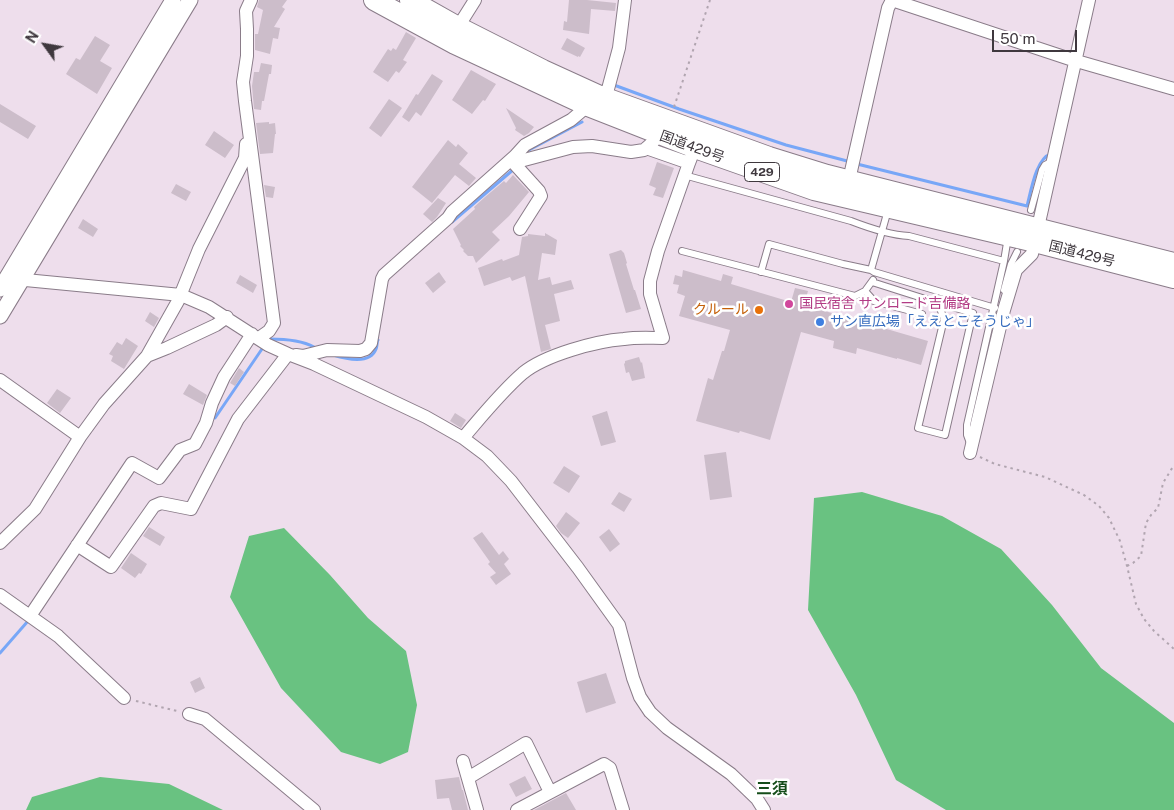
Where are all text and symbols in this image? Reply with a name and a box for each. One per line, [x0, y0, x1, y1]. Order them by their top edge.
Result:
north arrow [20, 20, 70, 70]
scale bar [994, 20, 1079, 52]
text: N [23, 28, 42, 46]
text: 50 m [1000, 30, 1035, 47]
street label: 国道429号 [657, 127, 727, 167]
road number: 429 [744, 162, 780, 182]
street label: 国道429号 [1047, 238, 1117, 270]
place label: 国民宿舎 サンロード吉備路 [799, 296, 970, 312]
marker: 国民宿舎 サンロード吉備路 [783, 298, 795, 310]
place label: クルール [693, 302, 749, 318]
marker: クルール [753, 304, 765, 316]
place label: サン直広場「ええとこそうじゃ」 [830, 314, 1040, 330]
marker: サン直広場「ええとこそうじゃ」 [814, 316, 826, 328]
district label: 三須 [756, 779, 788, 799]

